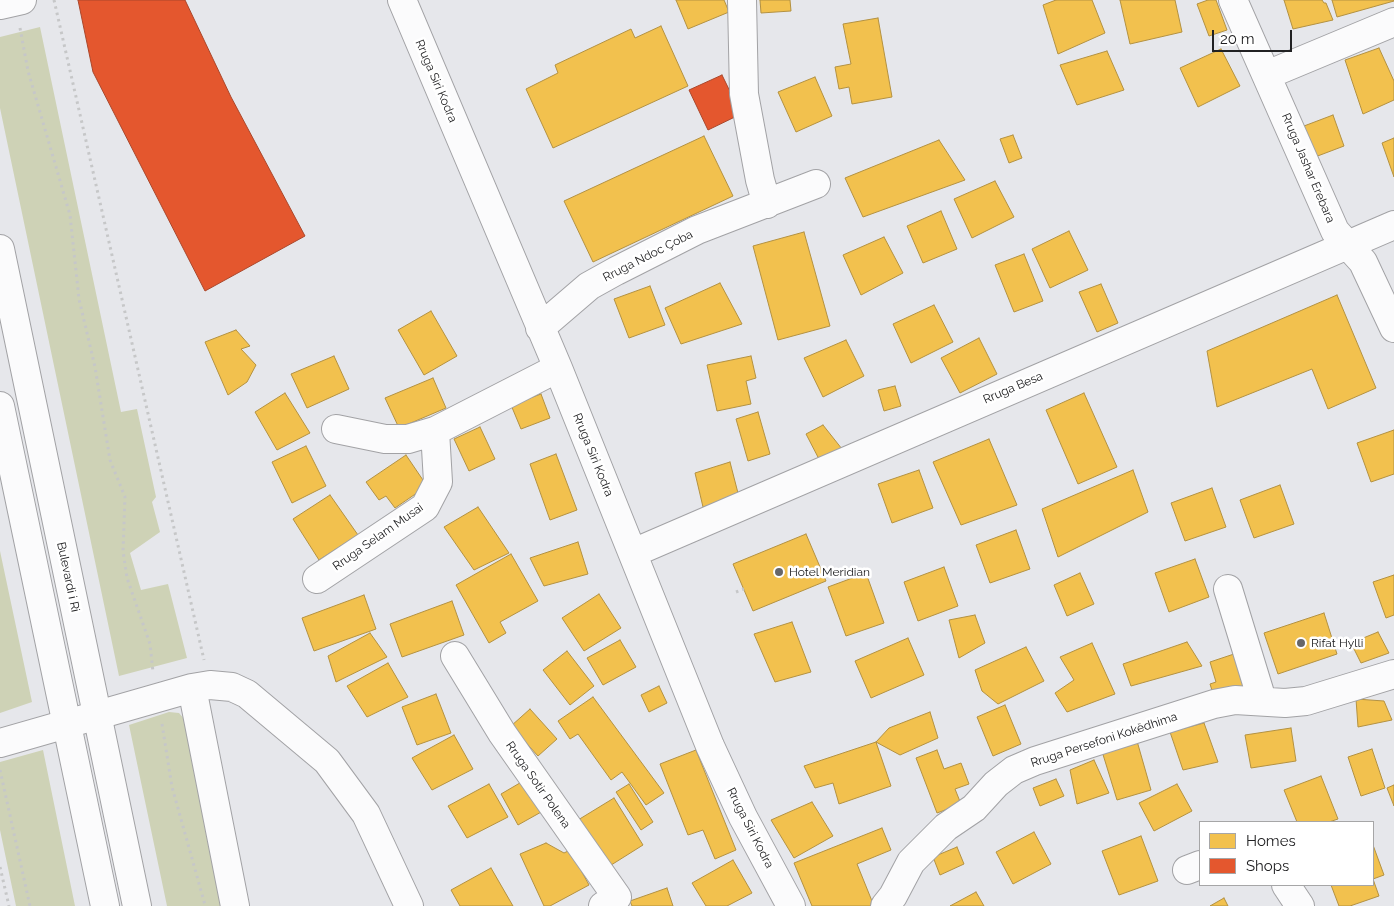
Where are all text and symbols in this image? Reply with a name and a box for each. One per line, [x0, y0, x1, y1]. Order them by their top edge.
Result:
scale bar [1214, 20, 1294, 52]
text: 20 m [1220, 30, 1255, 48]
street label: Rruga Siri Kodra [412, 37, 460, 125]
street label: Rruga Jashar Erebara [1278, 111, 1338, 225]
street label: Rruga Ndoc Çoba [601, 227, 695, 285]
street label: Rruga Besa [981, 369, 1045, 407]
street label: Rruga Siri Kodra [570, 411, 616, 499]
street label: Rruga Selam Musai [330, 500, 426, 574]
street label: Bulevardi i Ri [54, 541, 82, 613]
place label: Hotel Meridian [789, 565, 870, 579]
marker: Hotel Meridian [773, 566, 785, 578]
place label: Rifat Hylli [1311, 636, 1363, 650]
marker: Rifat Hylli [1295, 637, 1307, 649]
street label: Rruga Persefoni Kokëdhima [1029, 709, 1179, 771]
street label: Rruga Sotir Polena [503, 739, 573, 831]
street label: Rruga Siri Kodra [723, 785, 777, 871]
legend [1199, 821, 1374, 886]
text: Homes [1246, 832, 1296, 850]
text: Shops [1246, 857, 1289, 875]

